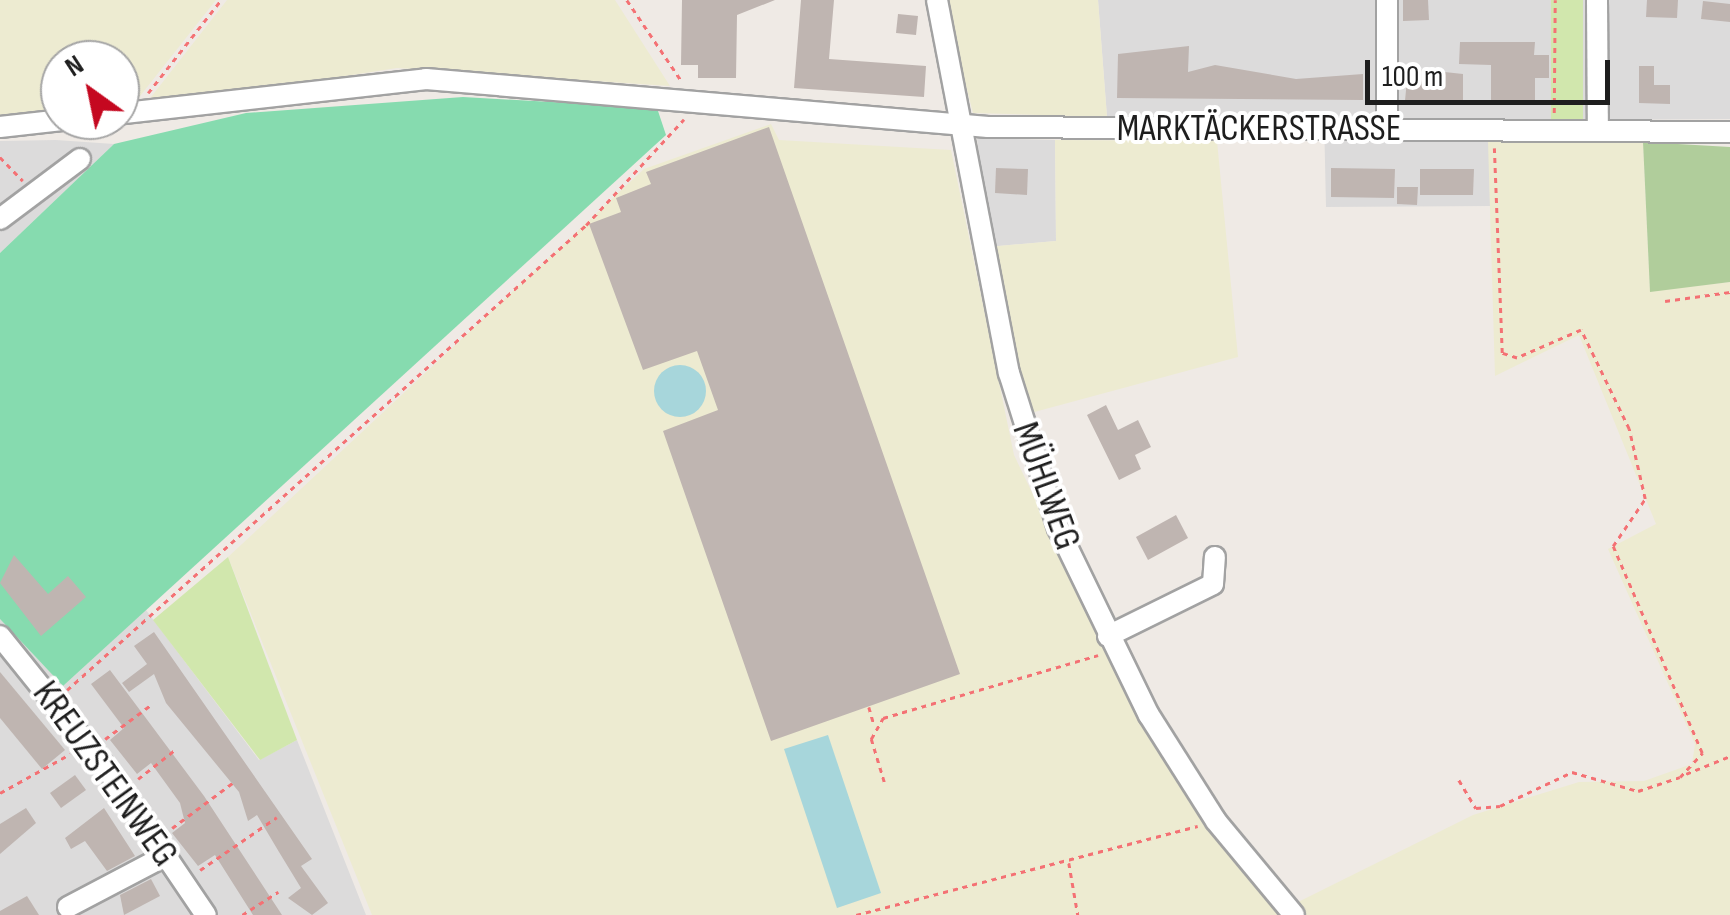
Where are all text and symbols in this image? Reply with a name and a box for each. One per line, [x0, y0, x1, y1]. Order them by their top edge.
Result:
north arrow [40, 40, 140, 140]
scale bar [1370, 40, 1615, 102]
text: N [59, 48, 90, 84]
text: 100 m [1382, 59, 1443, 95]
street label: MARKTÄCKERSTRASSE [1117, 106, 1401, 152]
street label: MÜHLWEG [1002, 416, 1090, 556]
street label: KREUZSTEINWEG [23, 672, 187, 876]

